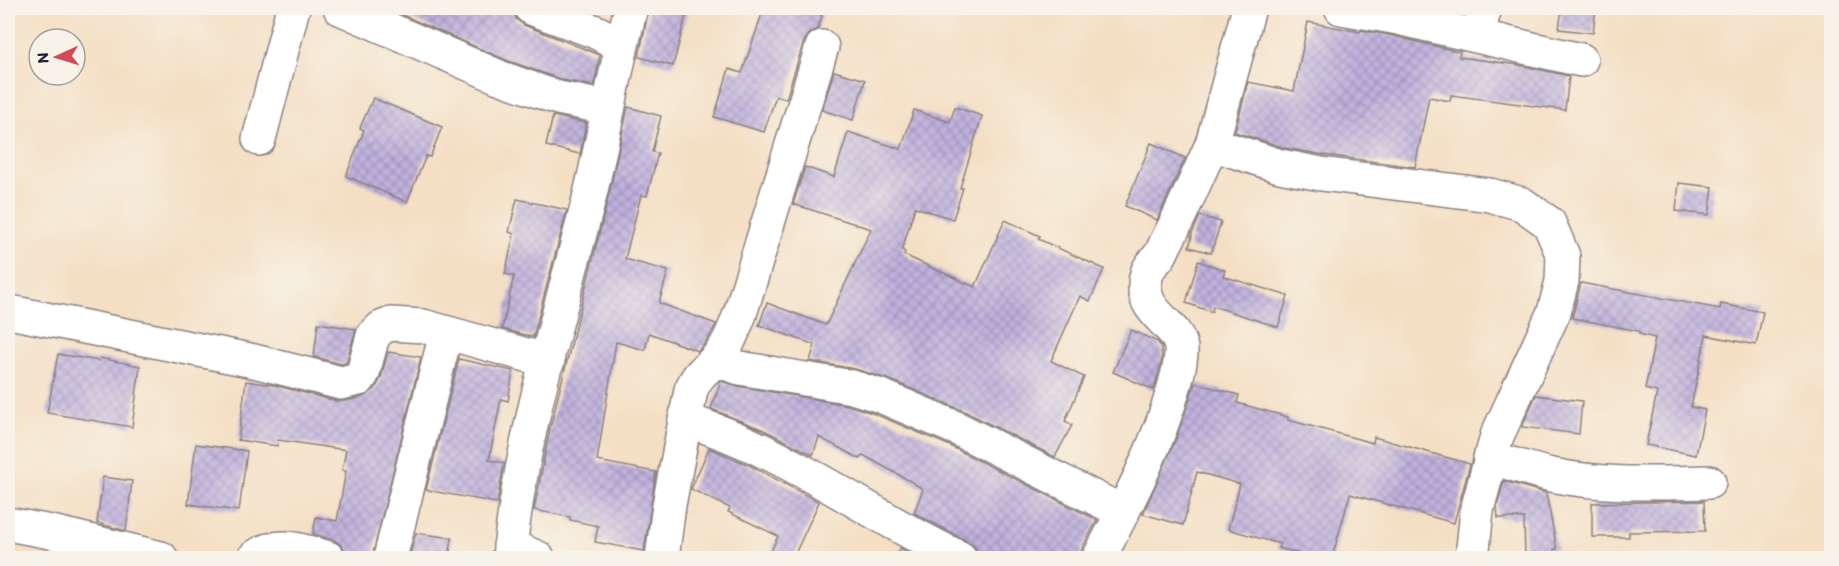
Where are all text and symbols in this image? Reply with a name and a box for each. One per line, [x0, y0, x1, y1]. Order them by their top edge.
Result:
north arrow [27, 27, 87, 87]
text: N [33, 52, 52, 64]

